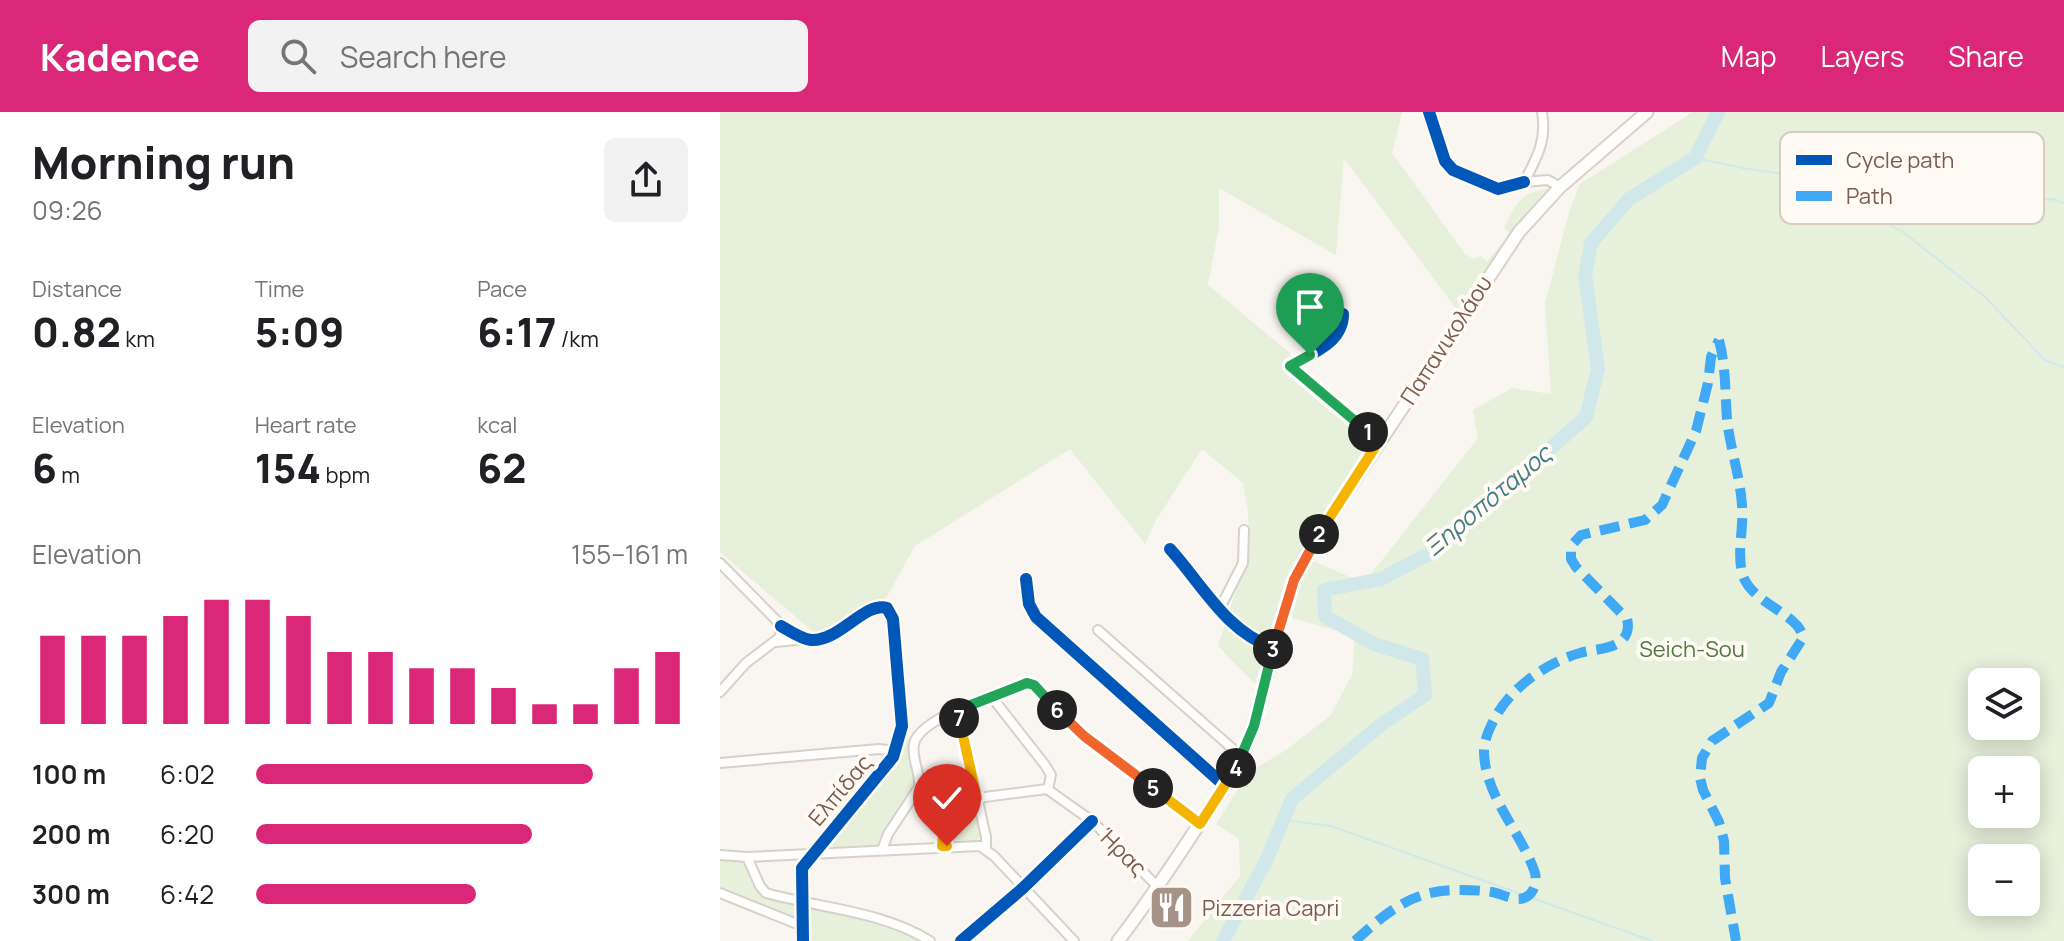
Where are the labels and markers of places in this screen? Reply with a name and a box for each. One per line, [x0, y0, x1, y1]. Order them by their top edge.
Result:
pin [1276, 273, 1344, 355]
pin: 1 [1348, 412, 1388, 452]
pin: 2 [1299, 514, 1339, 554]
pin: 3 [1253, 629, 1293, 669]
pin: 6 [1037, 690, 1077, 730]
pin: 7 [939, 698, 979, 738]
pin: 4 [1216, 748, 1256, 788]
pin [913, 764, 981, 846]
pin: 5 [1133, 768, 1173, 808]
restaurant icon: Pizzeria Capri [1147, 884, 1195, 932]
place label: Pizzeria Capri [1202, 893, 1339, 923]

